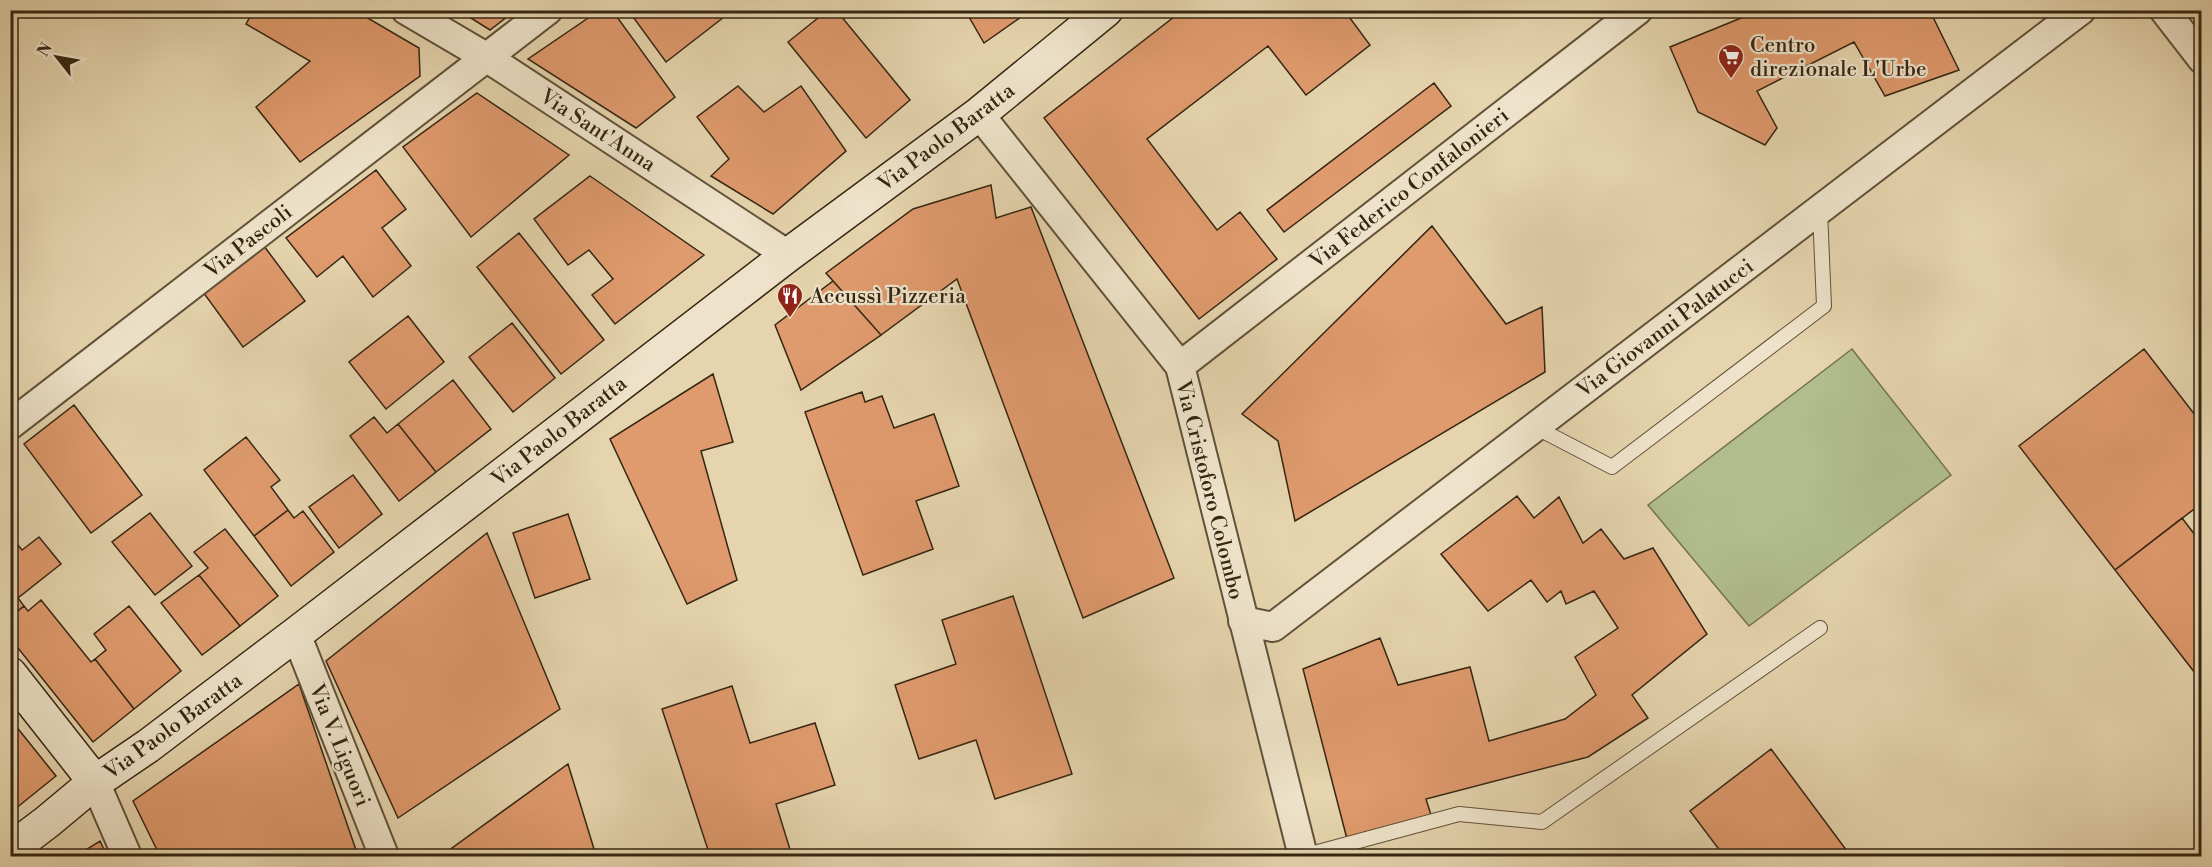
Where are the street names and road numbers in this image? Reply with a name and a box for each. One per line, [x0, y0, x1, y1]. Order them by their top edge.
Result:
street label: Via Paolo Baratta [872, 78, 1020, 198]
street label: Via Sant'Anna [534, 83, 661, 178]
street label: Via Federico Confalonieri [1304, 103, 1515, 275]
street label: Via Pascoli [199, 199, 298, 285]
street label: Via Giovanni Palatucci [1571, 254, 1759, 404]
street label: Via Paolo Baratta [486, 371, 633, 493]
street label: Via Cristoforo Colombo [1169, 377, 1249, 603]
street label: Via Paolo Baratta [99, 668, 248, 786]
street label: Via V. Liguori [302, 679, 375, 810]

